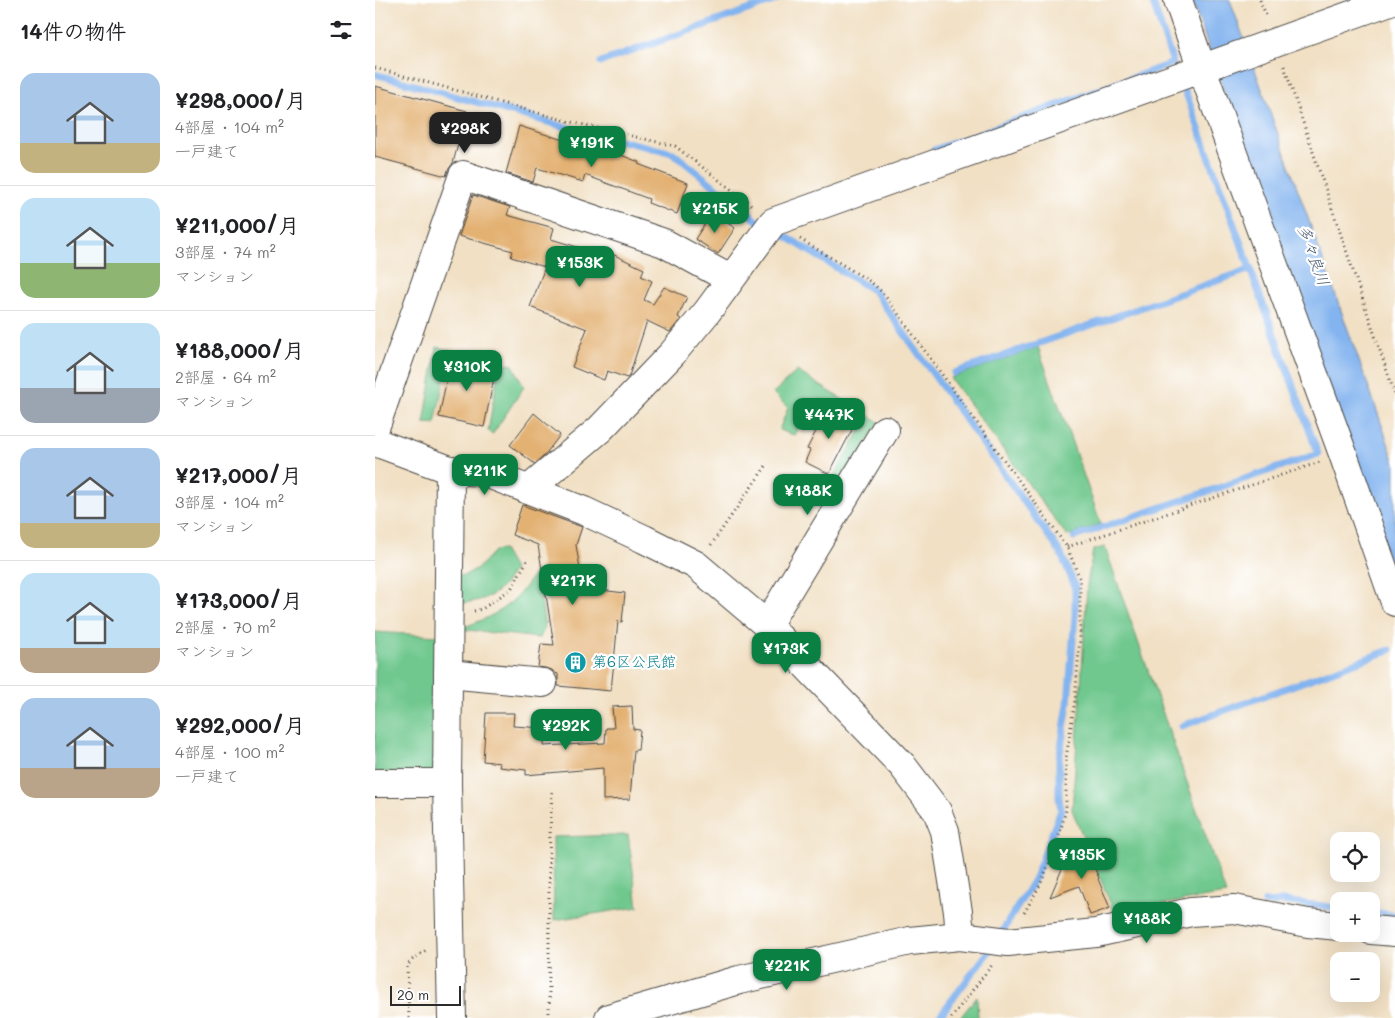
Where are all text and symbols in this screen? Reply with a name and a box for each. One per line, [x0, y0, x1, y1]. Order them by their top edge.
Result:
icon: filters [327, 16, 355, 44]
text: 14件の物件 [20, 17, 127, 44]
text: ¥298,000/月 [175, 86, 306, 113]
icon: home [60, 93, 120, 153]
pin: ¥298K [430, 112, 500, 154]
text: 4部屋 · 104 m² [175, 116, 284, 137]
text: ¥298K [440, 117, 490, 138]
pin: ¥191K [557, 126, 627, 168]
text: ¥191K [570, 131, 614, 152]
text: 一戸建て [175, 140, 239, 161]
pin: ¥215K [680, 192, 750, 234]
text: ¥215K [692, 197, 738, 218]
text: ¥211,000/月 [175, 211, 299, 238]
icon: home [60, 218, 120, 278]
water label: 多々良川 [1294, 221, 1335, 288]
text: 3部屋 · 74 m² [175, 241, 276, 262]
pin: ¥153K [545, 246, 615, 288]
text: ¥153K [556, 251, 604, 272]
text: マンション [175, 265, 254, 286]
text: ¥188,000/月 [175, 336, 304, 363]
icon: home [60, 343, 120, 403]
pin: ¥310K [432, 350, 502, 392]
text: ¥310K [443, 355, 491, 376]
text: 2部屋 · 64 m² [175, 366, 276, 387]
text: マンション [175, 390, 254, 411]
pin: ¥447K [794, 398, 864, 440]
text: ¥447K [804, 403, 854, 424]
pin: ¥211K [450, 454, 520, 496]
text: ¥211K [463, 459, 507, 480]
text: ¥217,000/月 [175, 461, 302, 488]
icon: home [60, 468, 120, 528]
pin: ¥188K [773, 474, 843, 516]
text: ¥188K [784, 479, 832, 500]
text: 3部屋 · 104 m² [175, 491, 284, 512]
text: マンション [175, 515, 254, 536]
pin: ¥217K [538, 564, 608, 606]
text: ¥217K [550, 569, 596, 590]
text: ¥173,000/月 [175, 586, 303, 613]
icon: home [60, 593, 120, 653]
text: 2部屋 · 70 m² [175, 616, 276, 637]
pin: ¥173K [751, 632, 821, 674]
text: ¥173K [763, 637, 809, 658]
text: マンション [175, 640, 254, 661]
building icon: 第6区公民館 [564, 650, 588, 674]
place label: 第6区公民館 [592, 651, 676, 671]
pin: ¥292K [531, 708, 601, 751]
text: ¥292,000/月 [175, 711, 305, 738]
text: ¥292K [542, 714, 590, 735]
icon: home [60, 718, 120, 778]
text: 4部屋 · 100 m² [175, 741, 284, 762]
text: 一戸建て [175, 765, 239, 786]
map controls [1330, 832, 1380, 1002]
button: locate [1330, 832, 1380, 882]
pin: ¥135K [1047, 838, 1117, 880]
text: ¥135K [1058, 843, 1106, 864]
button: + [1330, 892, 1380, 942]
pin: ¥188K [1112, 902, 1182, 944]
text: ¥188K [1123, 907, 1171, 928]
pin: ¥221K [752, 948, 822, 991]
button: − [1330, 952, 1380, 1002]
text: ¥221K [764, 954, 810, 975]
scale bar [390, 983, 461, 1006]
text: 20 m [397, 985, 429, 1004]

